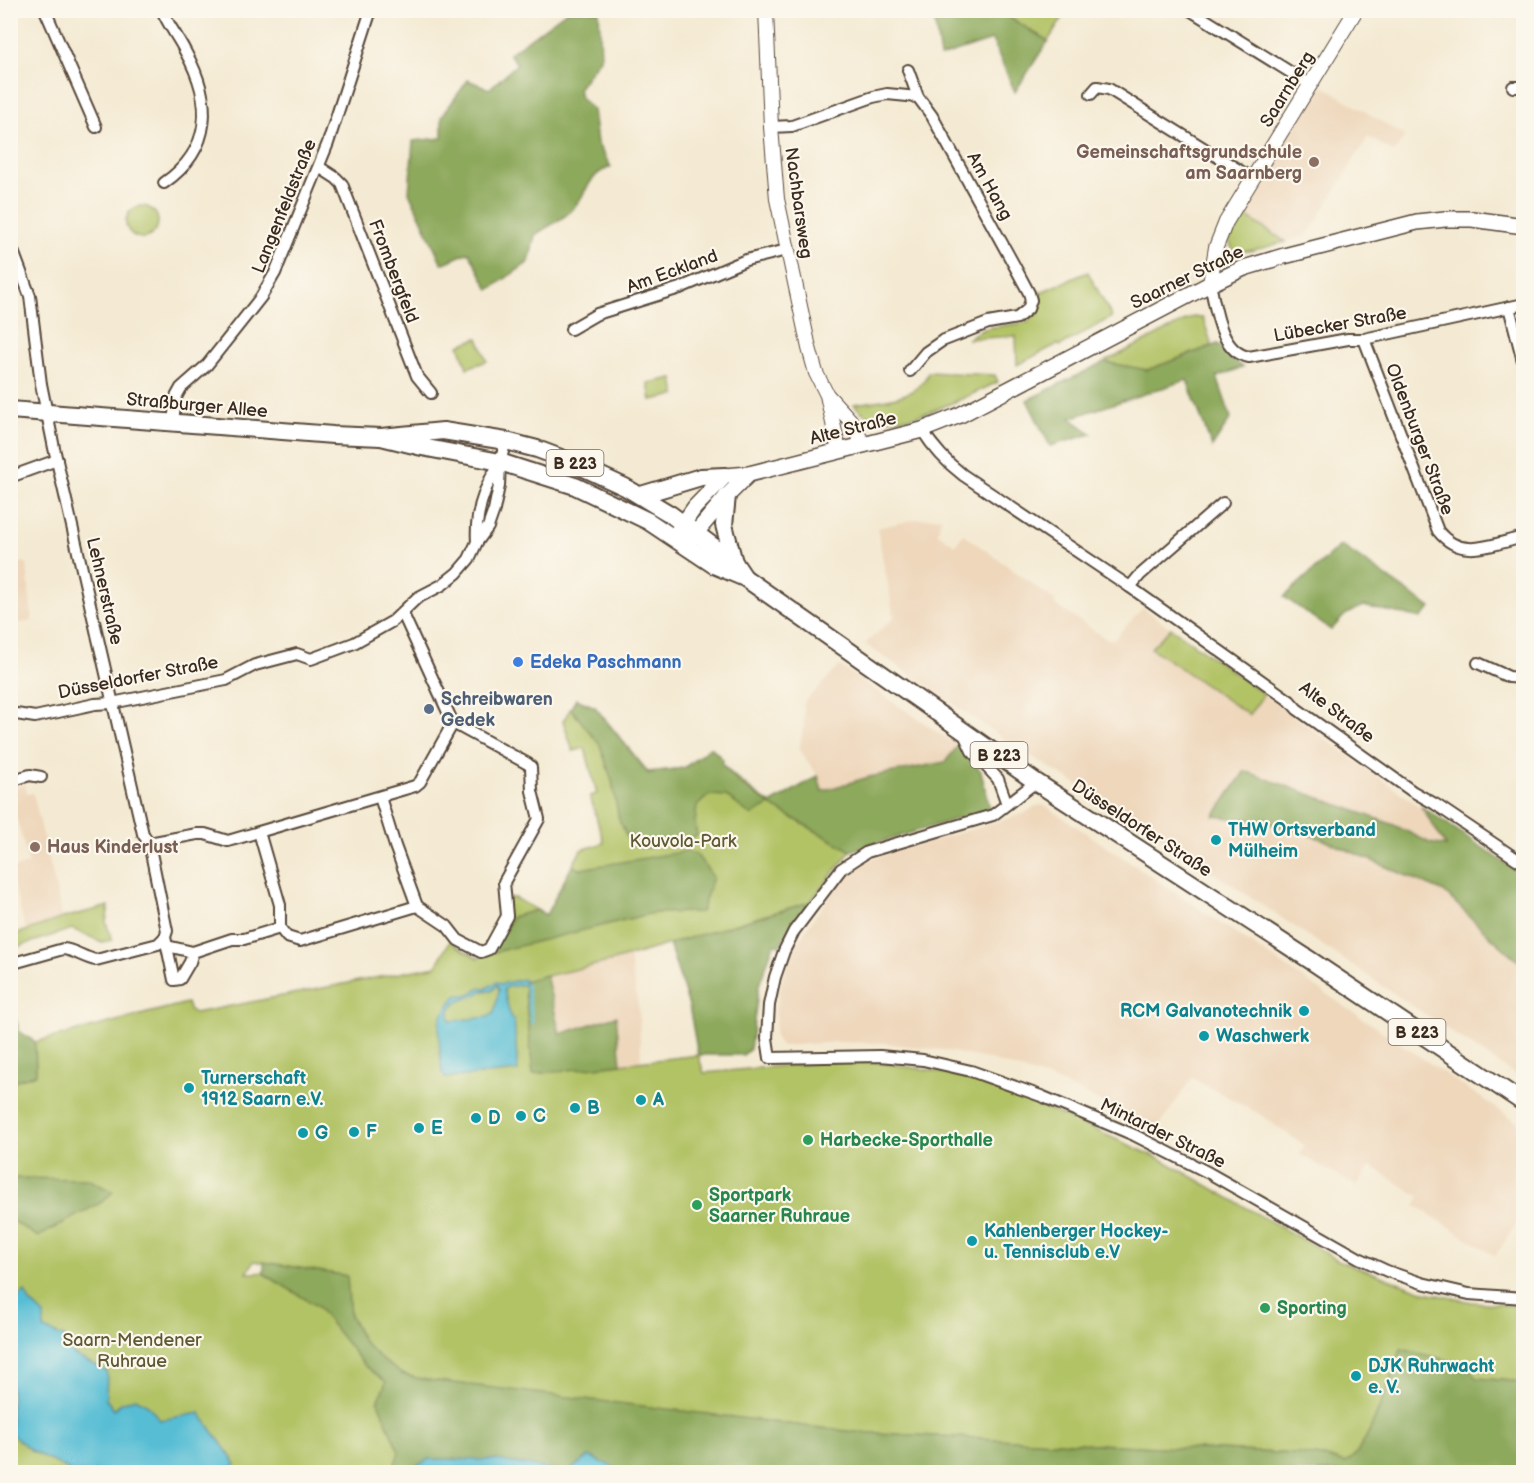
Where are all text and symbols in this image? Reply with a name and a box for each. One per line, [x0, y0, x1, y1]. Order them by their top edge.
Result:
street label: Saarnberg [1256, 47, 1319, 131]
street label: Langenfeldstraße [248, 136, 321, 276]
place label: Gemeinschaftsgrundschule am Saarnberg [1076, 142, 1302, 184]
street label: Nachbarsweg [780, 146, 817, 260]
street label: Am Hang [962, 149, 1017, 224]
marker: Gemeinschaftsgrundschule am Saarnberg [1307, 155, 1321, 169]
street label: Frombergfeld [364, 216, 423, 326]
street label: Saarner Straße [1127, 241, 1247, 314]
street label: Am Eckland [624, 245, 721, 298]
street label: Lübecker Straße [1272, 302, 1408, 347]
street label: Oldenburger Straße [1381, 360, 1458, 518]
street label: Straßburger Allee [126, 389, 269, 422]
street label: Alte Straße [808, 407, 899, 449]
road number: B 223 [546, 450, 604, 476]
street label: Lehnerstraße [82, 536, 127, 647]
street label: Düsseldorfer Straße [56, 652, 220, 703]
place label: Edeka Paschmann [530, 652, 682, 673]
marker: Edeka Paschmann [511, 655, 525, 669]
street label: Alte Straße [1295, 677, 1379, 748]
place label: Schreibwaren Gedek [441, 689, 553, 731]
marker: Schreibwaren Gedek [422, 702, 436, 716]
road number: B 223 [970, 742, 1028, 768]
street label: Düsseldorfer Straße [1068, 775, 1216, 882]
place label: THW Ortsverband Mülheim [1228, 820, 1376, 862]
park label: Kouvola-Park [630, 831, 737, 852]
marker: THW Ortsverband Mülheim [1209, 833, 1223, 847]
place label: Haus Kinderlust [47, 837, 178, 858]
marker: Haus Kinderlust [28, 840, 42, 854]
place label: RCM Galvanotechnik [1120, 1001, 1293, 1022]
marker: RCM Galvanotechnik [1297, 1004, 1311, 1018]
road number: B 223 [1388, 1019, 1446, 1045]
place label: Waschwerk [1216, 1026, 1310, 1047]
marker: Waschwerk [1197, 1029, 1211, 1043]
place label: Turnerschaft 1912 Saarn e.V. [201, 1068, 324, 1110]
marker: Turnerschaft 1912 Saarn e.V. [182, 1081, 196, 1095]
place label: A [652, 1090, 665, 1111]
marker: A [634, 1093, 648, 1107]
street label: Mintarder Straße [1097, 1094, 1229, 1173]
place label: B [587, 1098, 600, 1119]
marker: B [568, 1101, 582, 1115]
place label: C [533, 1106, 546, 1127]
place label: D [488, 1108, 501, 1129]
marker: C [514, 1109, 528, 1123]
marker: D [469, 1111, 483, 1125]
place label: E [431, 1118, 443, 1139]
marker: E [412, 1121, 426, 1135]
place label: F [366, 1122, 377, 1143]
place label: G [315, 1123, 328, 1144]
marker: F [347, 1125, 361, 1139]
marker: G [296, 1126, 310, 1140]
place label: Harbecke-Sporthalle [820, 1130, 993, 1151]
marker: Harbecke-Sporthalle [801, 1133, 815, 1147]
place label: Sportpark Saarner Ruhraue [709, 1185, 850, 1227]
marker: Sportpark Saarner Ruhraue [690, 1198, 704, 1212]
place label: Kahlenberger Hockey- u. Tennisclub e.V [984, 1221, 1169, 1263]
marker: Kahlenberger Hockey- u. Tennisclub e.V [965, 1234, 979, 1248]
place label: Sporting [1277, 1298, 1347, 1319]
marker: Sporting [1258, 1301, 1272, 1315]
park label: Saarn-Mendener Ruhraue [62, 1330, 202, 1372]
place label: DJK Ruhrwacht e. V. [1368, 1356, 1494, 1398]
marker: DJK Ruhrwacht e. V. [1349, 1369, 1363, 1383]

